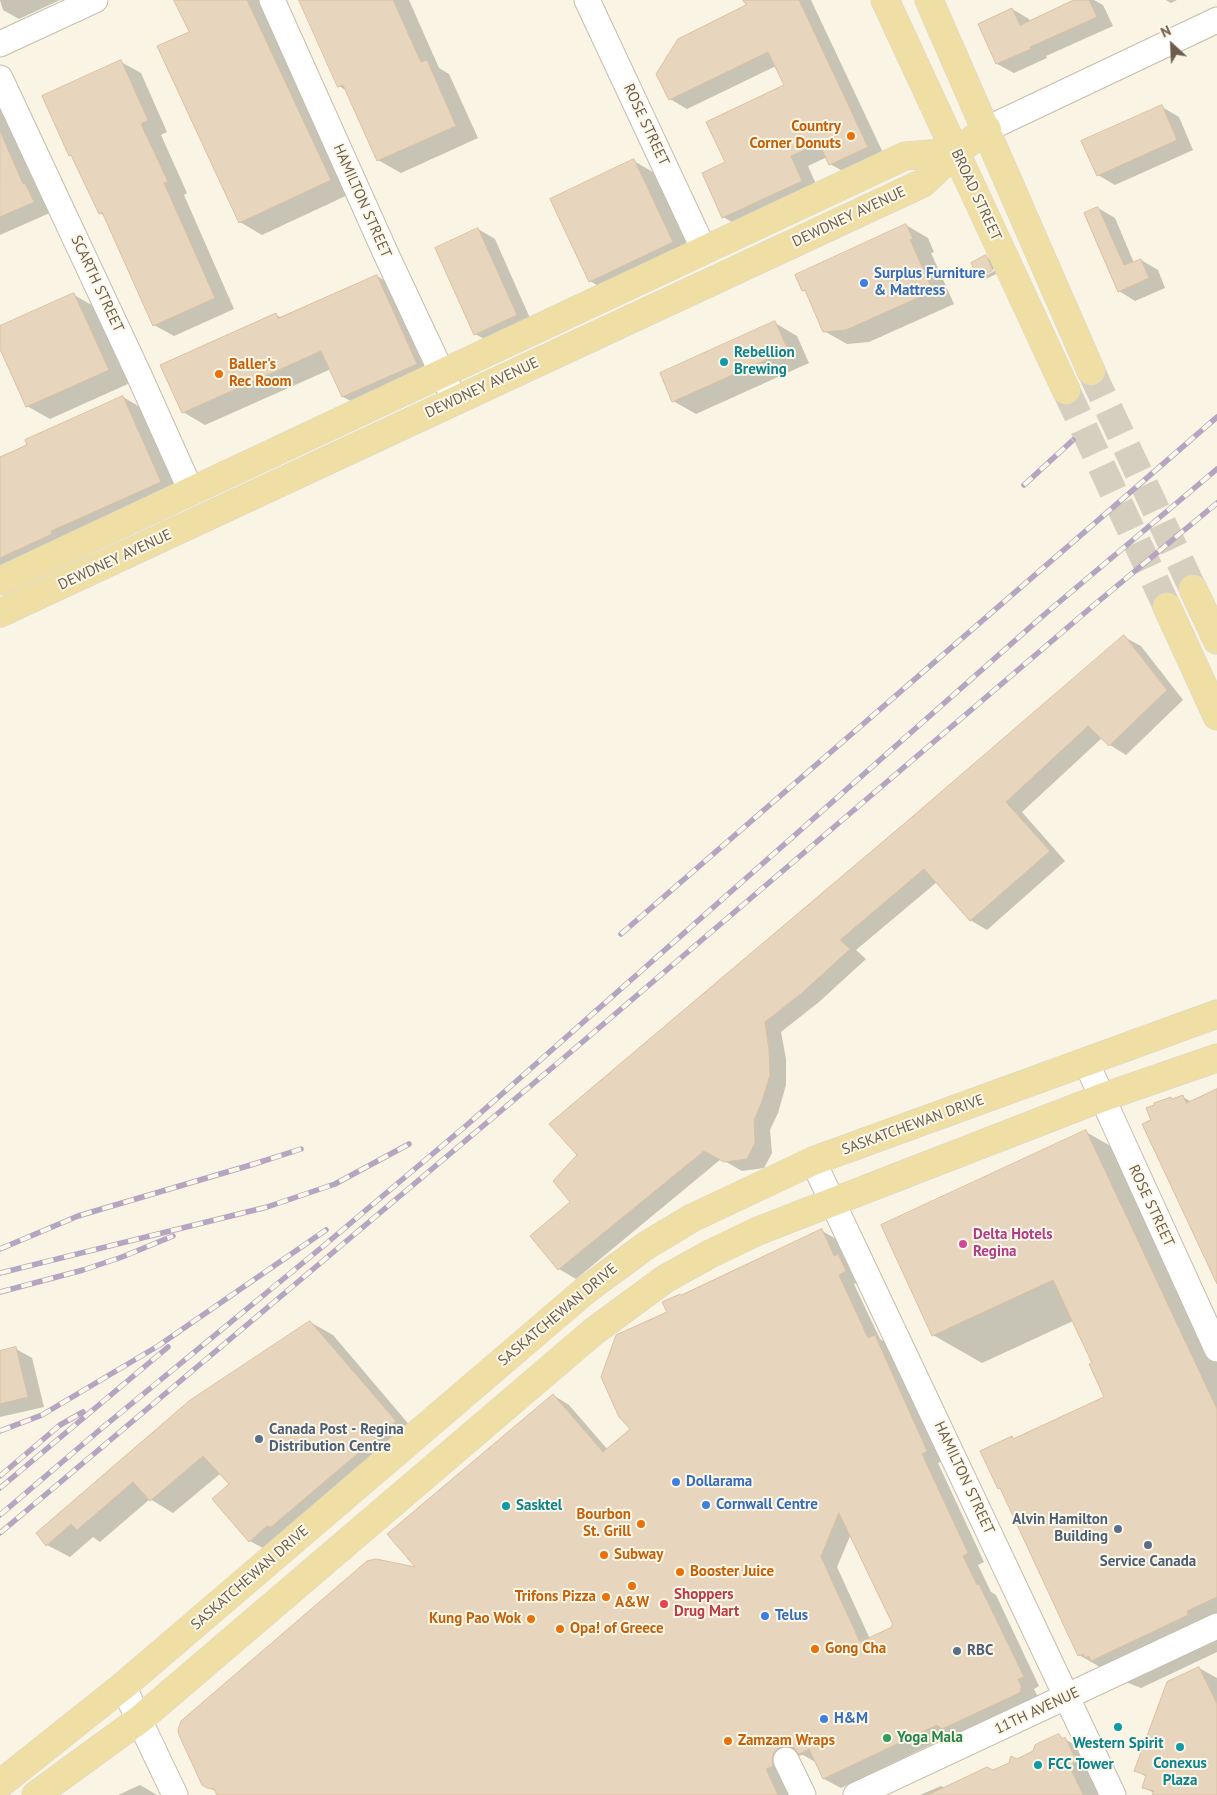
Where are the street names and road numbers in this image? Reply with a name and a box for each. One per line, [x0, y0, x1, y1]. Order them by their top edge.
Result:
street label: ROSE STREET [619, 81, 673, 169]
street label: HAMILTON STREET [329, 141, 395, 261]
street label: BROAD STREET [947, 146, 1005, 244]
street label: DEWDNEY AVENUE [789, 183, 909, 251]
street label: SCARTH STREET [67, 233, 127, 335]
street label: DEWDNEY AVENUE [422, 354, 542, 422]
street label: DEWDNEY AVENUE [55, 526, 175, 594]
street label: SASKATCHEWAN DRIVE [839, 1091, 987, 1159]
street label: ROSE STREET [1124, 1162, 1178, 1250]
street label: SASKATCHEWAN DRIVE [495, 1260, 621, 1370]
street label: HAMILTON STREET [930, 1419, 998, 1537]
street label: SASKATCHEWAN DRIVE [187, 1522, 313, 1634]
street label: 11TH AVENUE [992, 1684, 1082, 1738]

